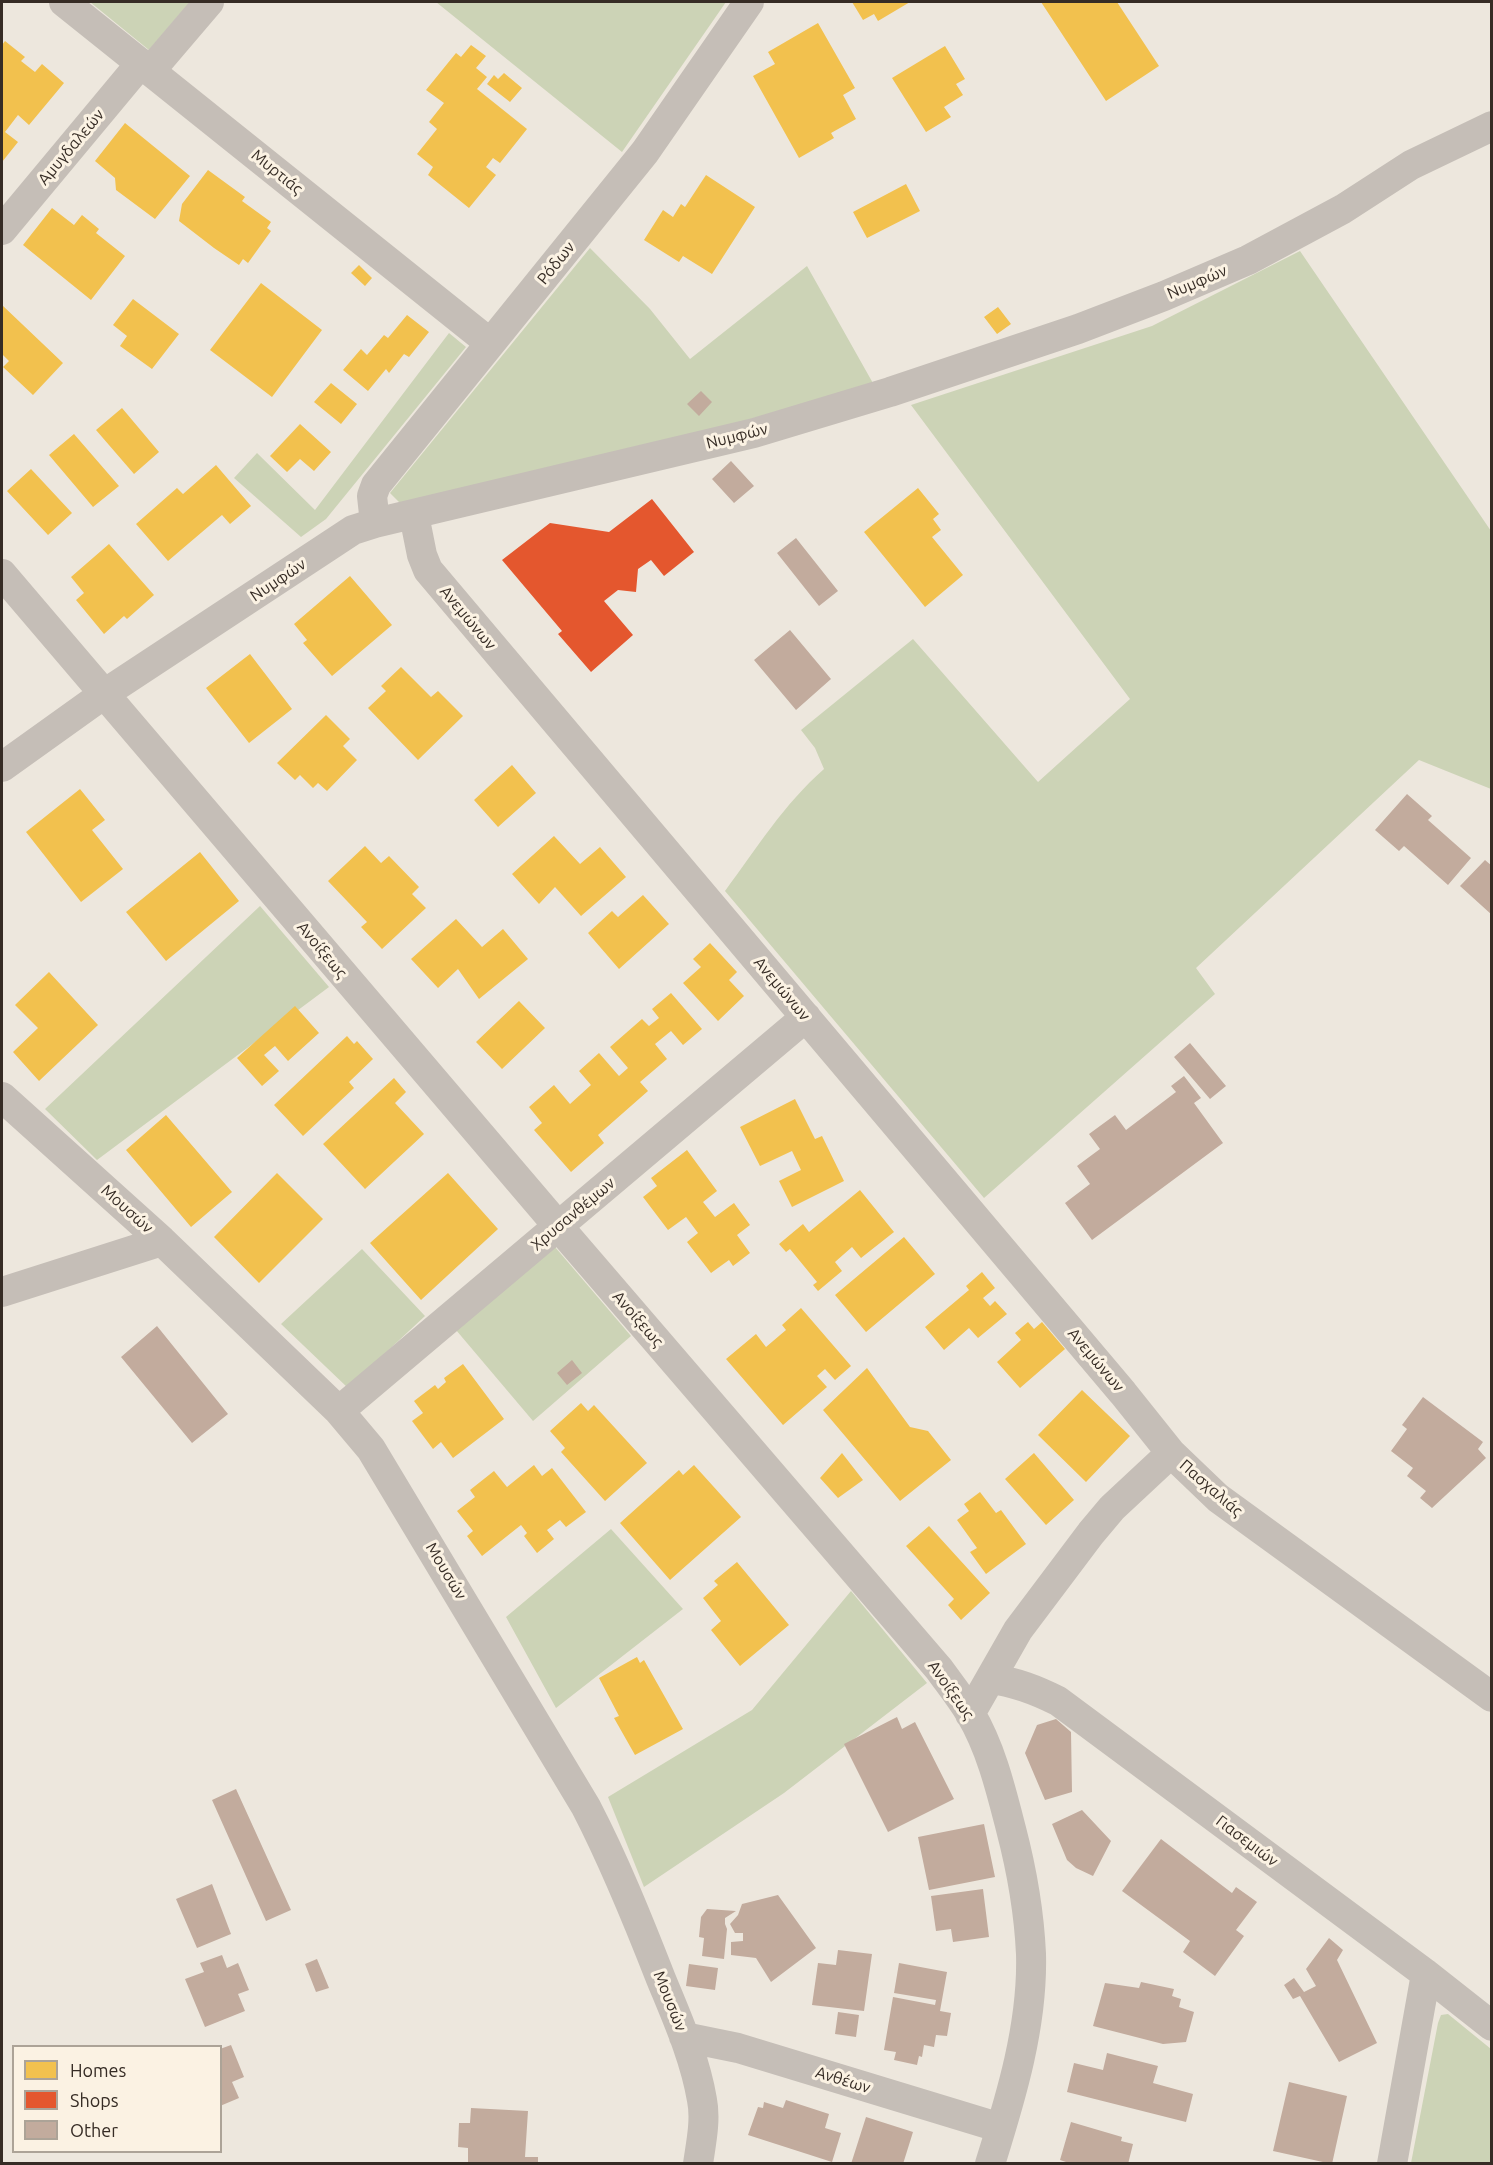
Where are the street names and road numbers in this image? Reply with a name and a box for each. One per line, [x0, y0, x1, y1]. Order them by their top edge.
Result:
street label: Αμυγδαλεών [34, 105, 108, 189]
street label: Μυρτιάς [247, 146, 307, 198]
street label: Ρόδων [533, 238, 579, 288]
street label: Νυμφών [1164, 261, 1230, 303]
street label: Νυμφών [704, 419, 770, 453]
street label: Νυμφών [247, 554, 309, 606]
street label: Ανεμώνων [436, 582, 500, 654]
street label: Ανοίξεως [293, 918, 351, 982]
street label: Ανεμώνων [750, 953, 814, 1025]
street label: Χρυσανθέμων [527, 1173, 619, 1255]
street label: Μουσών [97, 1181, 157, 1237]
street label: Ανοίξεως [609, 1287, 667, 1351]
street label: Ανεμώνων [1064, 1324, 1128, 1396]
street label: Πασχαλιάς [1176, 1455, 1246, 1521]
street label: Μουσών [421, 1539, 471, 1603]
street label: Ανοίξεως [924, 1657, 978, 1723]
street label: Γιασεμιών [1212, 1811, 1282, 1871]
street label: Μουσών [649, 1968, 691, 2034]
street label: Ανθέων [813, 2063, 873, 2097]

